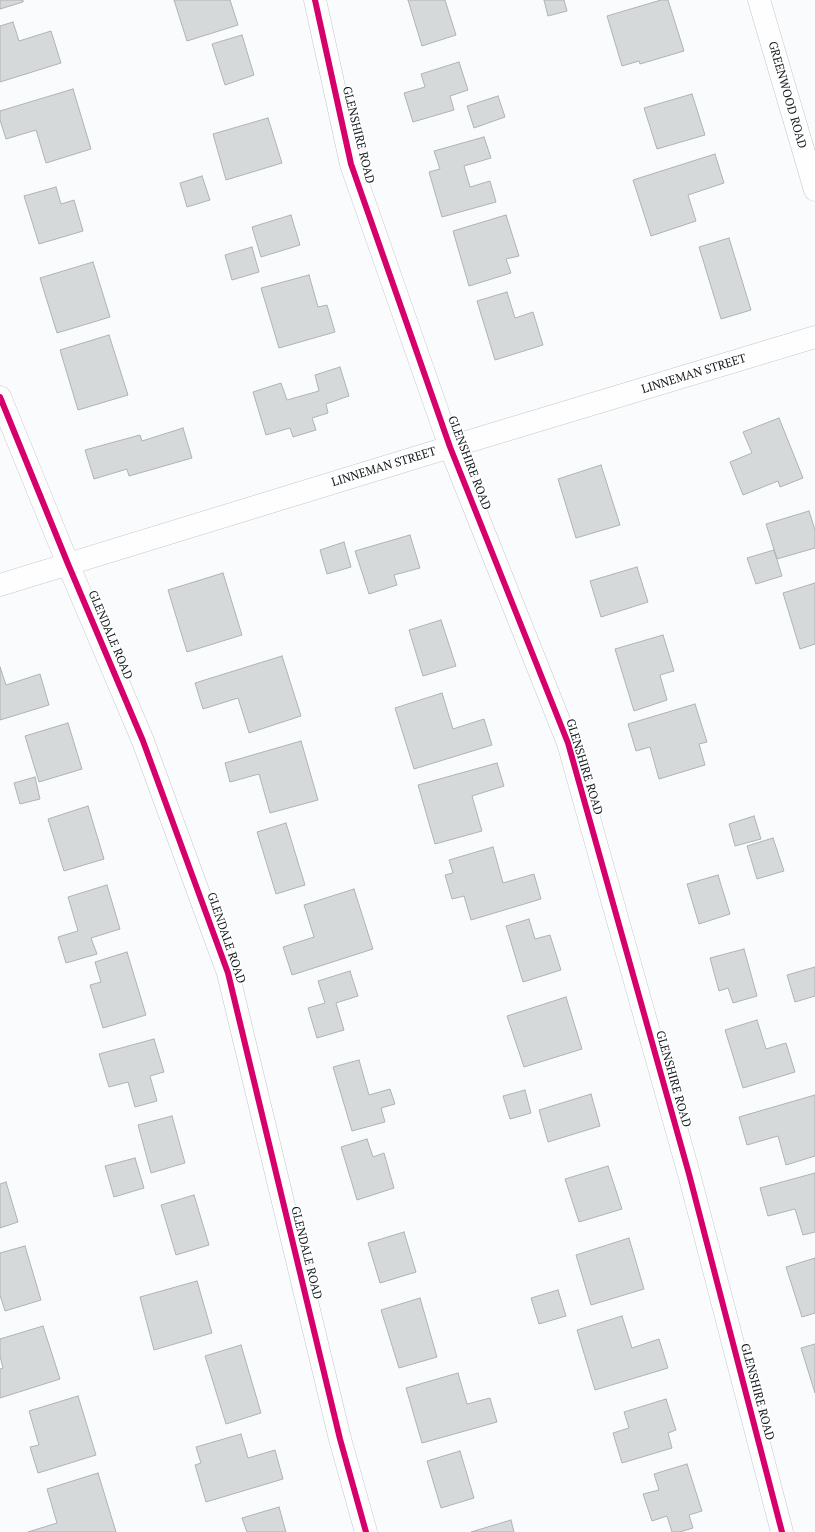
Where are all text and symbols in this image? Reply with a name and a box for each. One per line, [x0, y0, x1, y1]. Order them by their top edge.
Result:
street label: GREENWOOD ROAD [765, 40, 809, 150]
street label: GLENSHIRE ROAD [339, 85, 377, 185]
street label: LINNEMAN STREET [640, 351, 748, 397]
street label: GLENSHIRE ROAD [444, 414, 494, 512]
street label: LINNEMAN STREET [330, 444, 438, 490]
street label: GLENDALE ROAD [85, 588, 135, 682]
street label: GLENSHIRE ROAD [563, 717, 605, 817]
street label: GLENDALE ROAD [204, 891, 248, 985]
street label: GLENSHIRE ROAD [652, 1029, 694, 1129]
street label: GLENDALE ROAD [287, 1205, 325, 1301]
street label: GLENSHIRE ROAD [737, 1342, 777, 1442]

